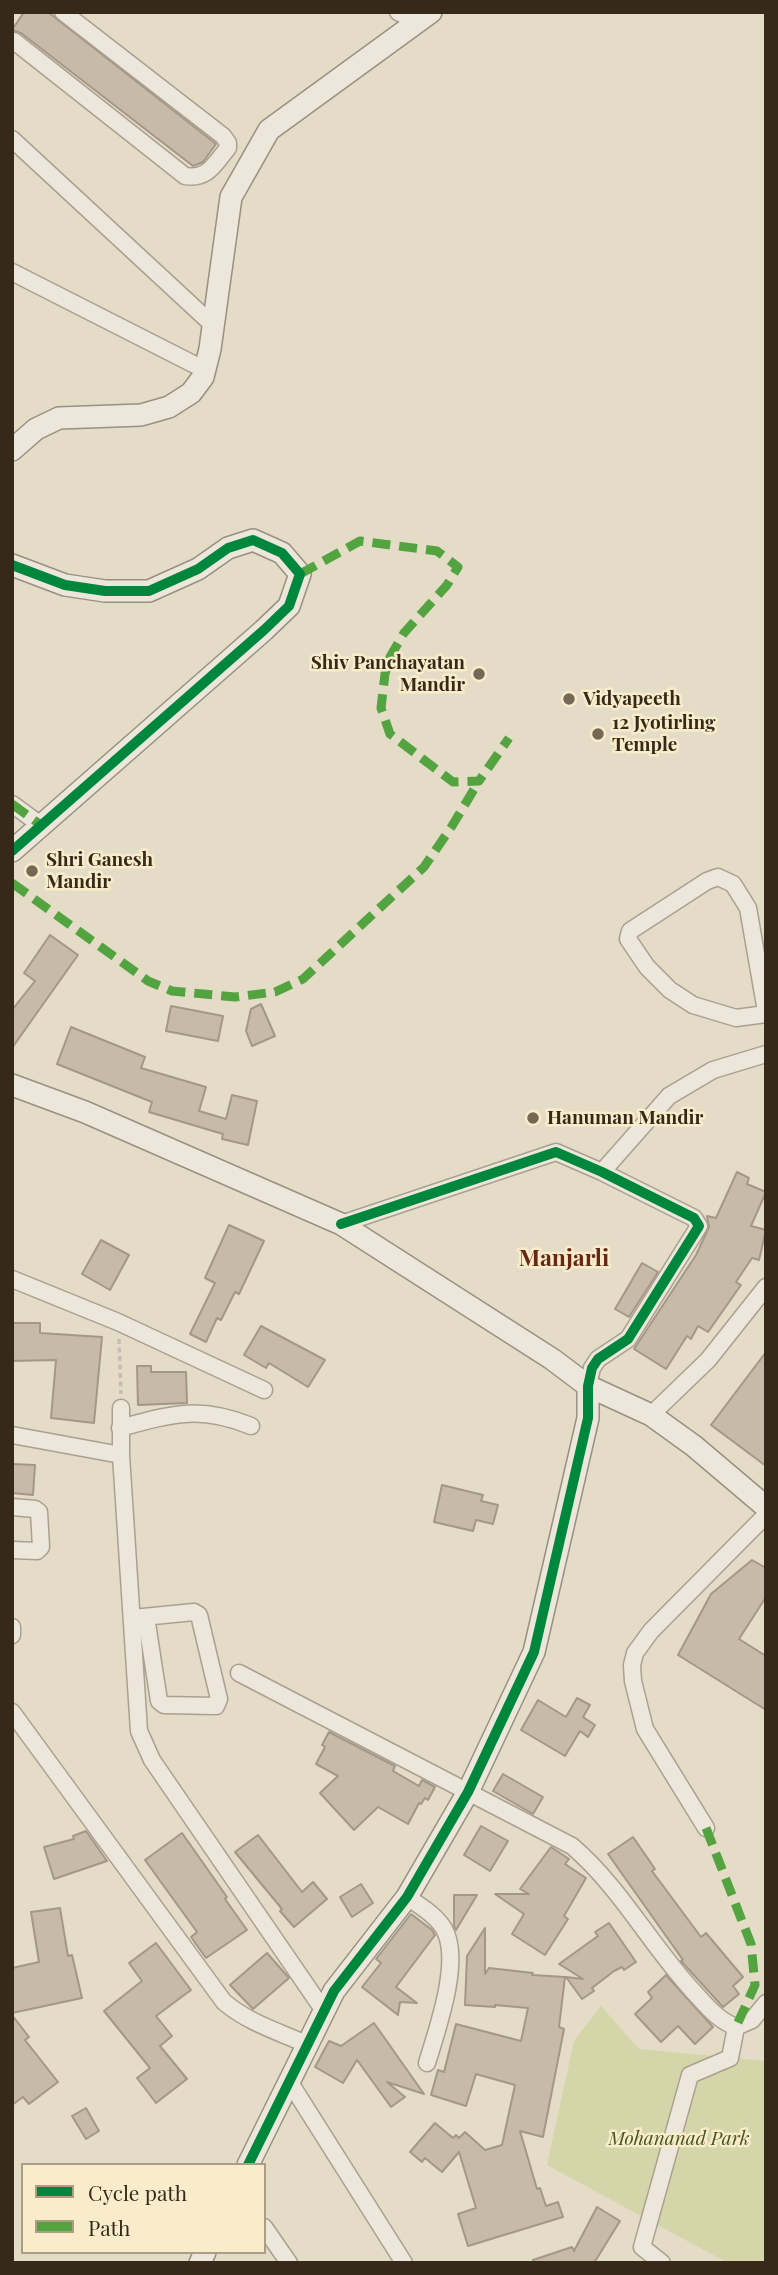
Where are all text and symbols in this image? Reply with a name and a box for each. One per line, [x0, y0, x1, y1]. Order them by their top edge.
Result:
place label: Shiv Panchayatan Mandir [311, 652, 465, 696]
marker: Shiv Panchayatan Mandir [471, 666, 487, 682]
place label: Vidyapeeth [583, 688, 681, 710]
marker: Vidyapeeth [561, 691, 577, 707]
place label: 12 Jyotirling Temple [612, 712, 716, 756]
marker: 12 Jyotirling Temple [590, 726, 606, 742]
place label: Shri Ganesh Mandir [46, 849, 153, 893]
marker: Shri Ganesh Mandir [24, 863, 40, 879]
place label: Hanuman Mandir [547, 1107, 703, 1129]
marker: Hanuman Mandir [525, 1110, 541, 1126]
district label: Manjarli [519, 1245, 609, 1273]
park label: Mohananad Park [608, 2128, 750, 2150]
legend [21, 2163, 266, 2254]
text: Cycle path [88, 2178, 187, 2206]
text: Path [88, 2213, 130, 2241]

